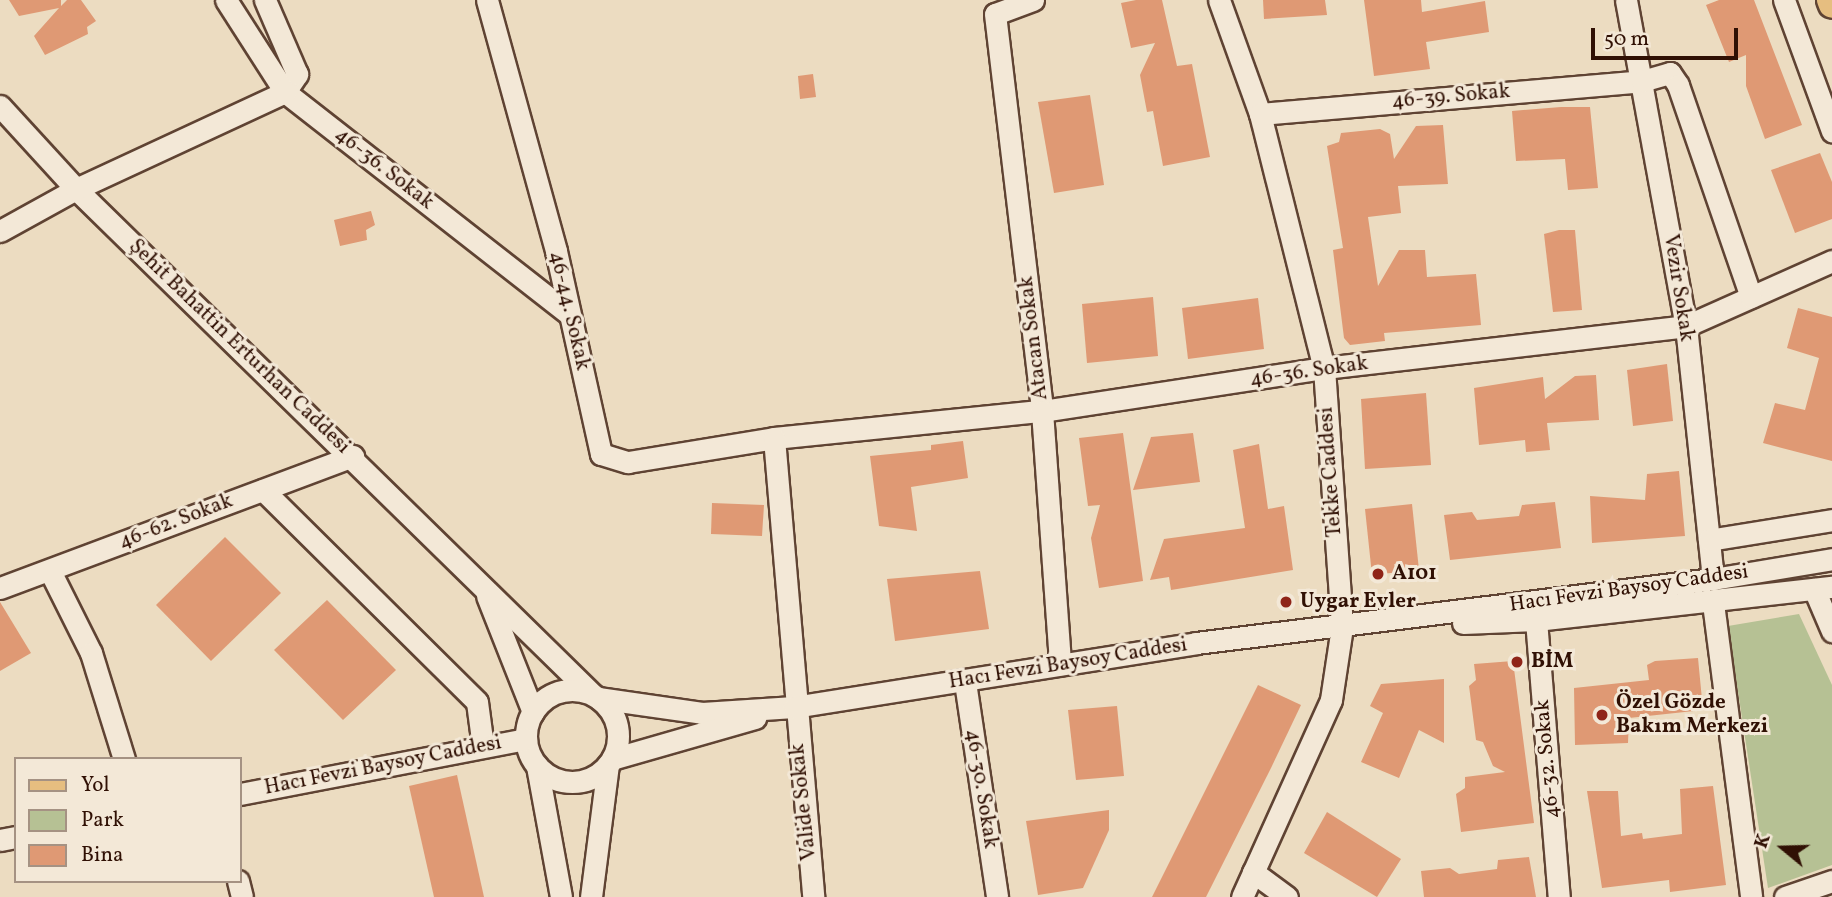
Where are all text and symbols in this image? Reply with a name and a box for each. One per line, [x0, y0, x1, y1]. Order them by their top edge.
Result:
scale bar [1594, 14, 1741, 58]
text: 50 m [1604, 25, 1649, 54]
street label: 46-39. Sokak [1391, 79, 1511, 115]
street label: 46-36. Sokak [329, 122, 439, 216]
street label: Vezir Sokak [1657, 233, 1699, 343]
street label: Şehit Bahattin Erturhan Caddesi [123, 234, 355, 460]
street label: 46-44. Sokak [543, 249, 595, 373]
street label: Atacan Sokak [1014, 275, 1054, 401]
street label: 46-36. Sokak [1248, 351, 1370, 393]
street label: Tekke Caddesi [1314, 406, 1348, 538]
street label: 46-62. Sokak [115, 489, 237, 555]
street label: Hacı Fevzi Baysoy Caddesi [1508, 560, 1750, 618]
place label: A101 [1392, 561, 1437, 587]
marker: A101 [1370, 566, 1386, 582]
place label: Uygar Evler [1300, 589, 1416, 615]
marker: Uygar Evler [1278, 594, 1294, 610]
street label: Hacı Fevzi Baysoy Caddesi [947, 633, 1189, 695]
place label: BİM [1531, 649, 1573, 675]
marker: BİM [1509, 654, 1525, 670]
place label: Özel Gözde Bakım Merkezi [1616, 690, 1768, 740]
street label: 46-32. Sokak [1530, 698, 1566, 820]
marker: Özel Gözde Bakım Merkezi [1594, 707, 1610, 723]
street label: 46-30. Sokak [959, 728, 1003, 850]
street label: Hacı Fevzi Baysoy Caddesi [262, 731, 504, 801]
street label: Valide Sokak [785, 742, 823, 862]
legend [14, 757, 242, 883]
text: Yol [81, 771, 110, 800]
text: Park [81, 806, 124, 835]
north arrow [1748, 813, 1818, 883]
text: K [1749, 830, 1778, 852]
text: Bina [81, 841, 123, 870]

